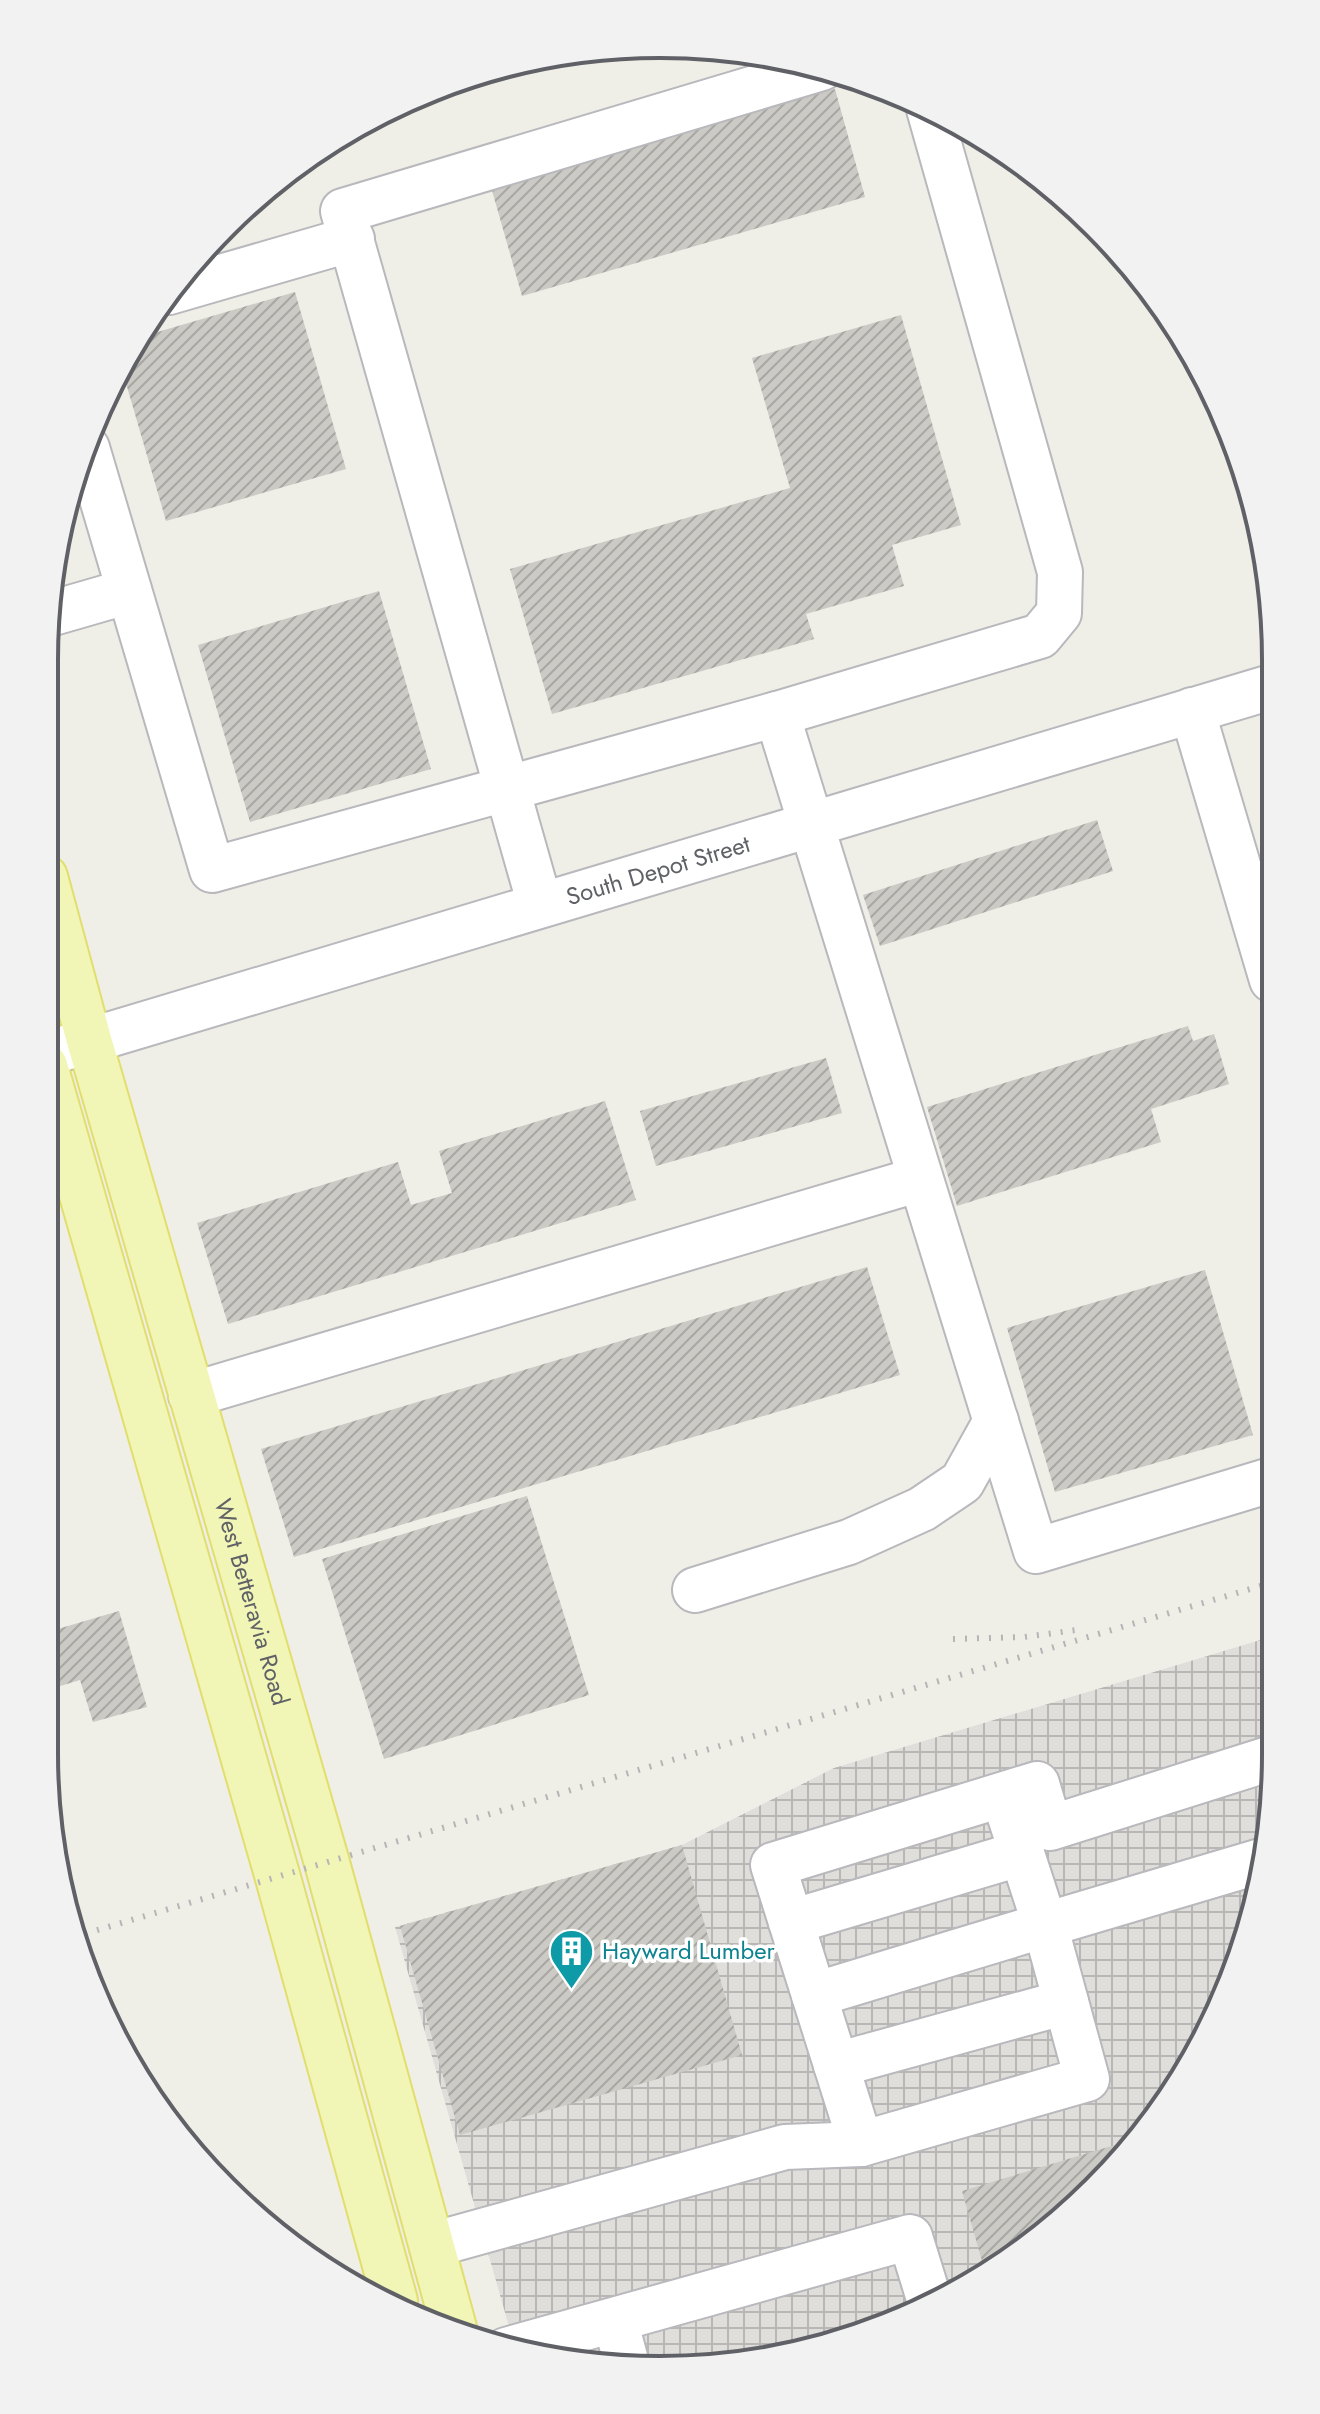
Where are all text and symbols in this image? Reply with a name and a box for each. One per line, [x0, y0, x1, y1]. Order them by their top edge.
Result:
street label: South Depot Street [562, 826, 754, 914]
street label: West Betteravia Road [206, 1495, 299, 1709]
building icon: Hayward Lumber [547, 1927, 595, 1990]
place label: Hayward Lumber [602, 1933, 776, 1968]

